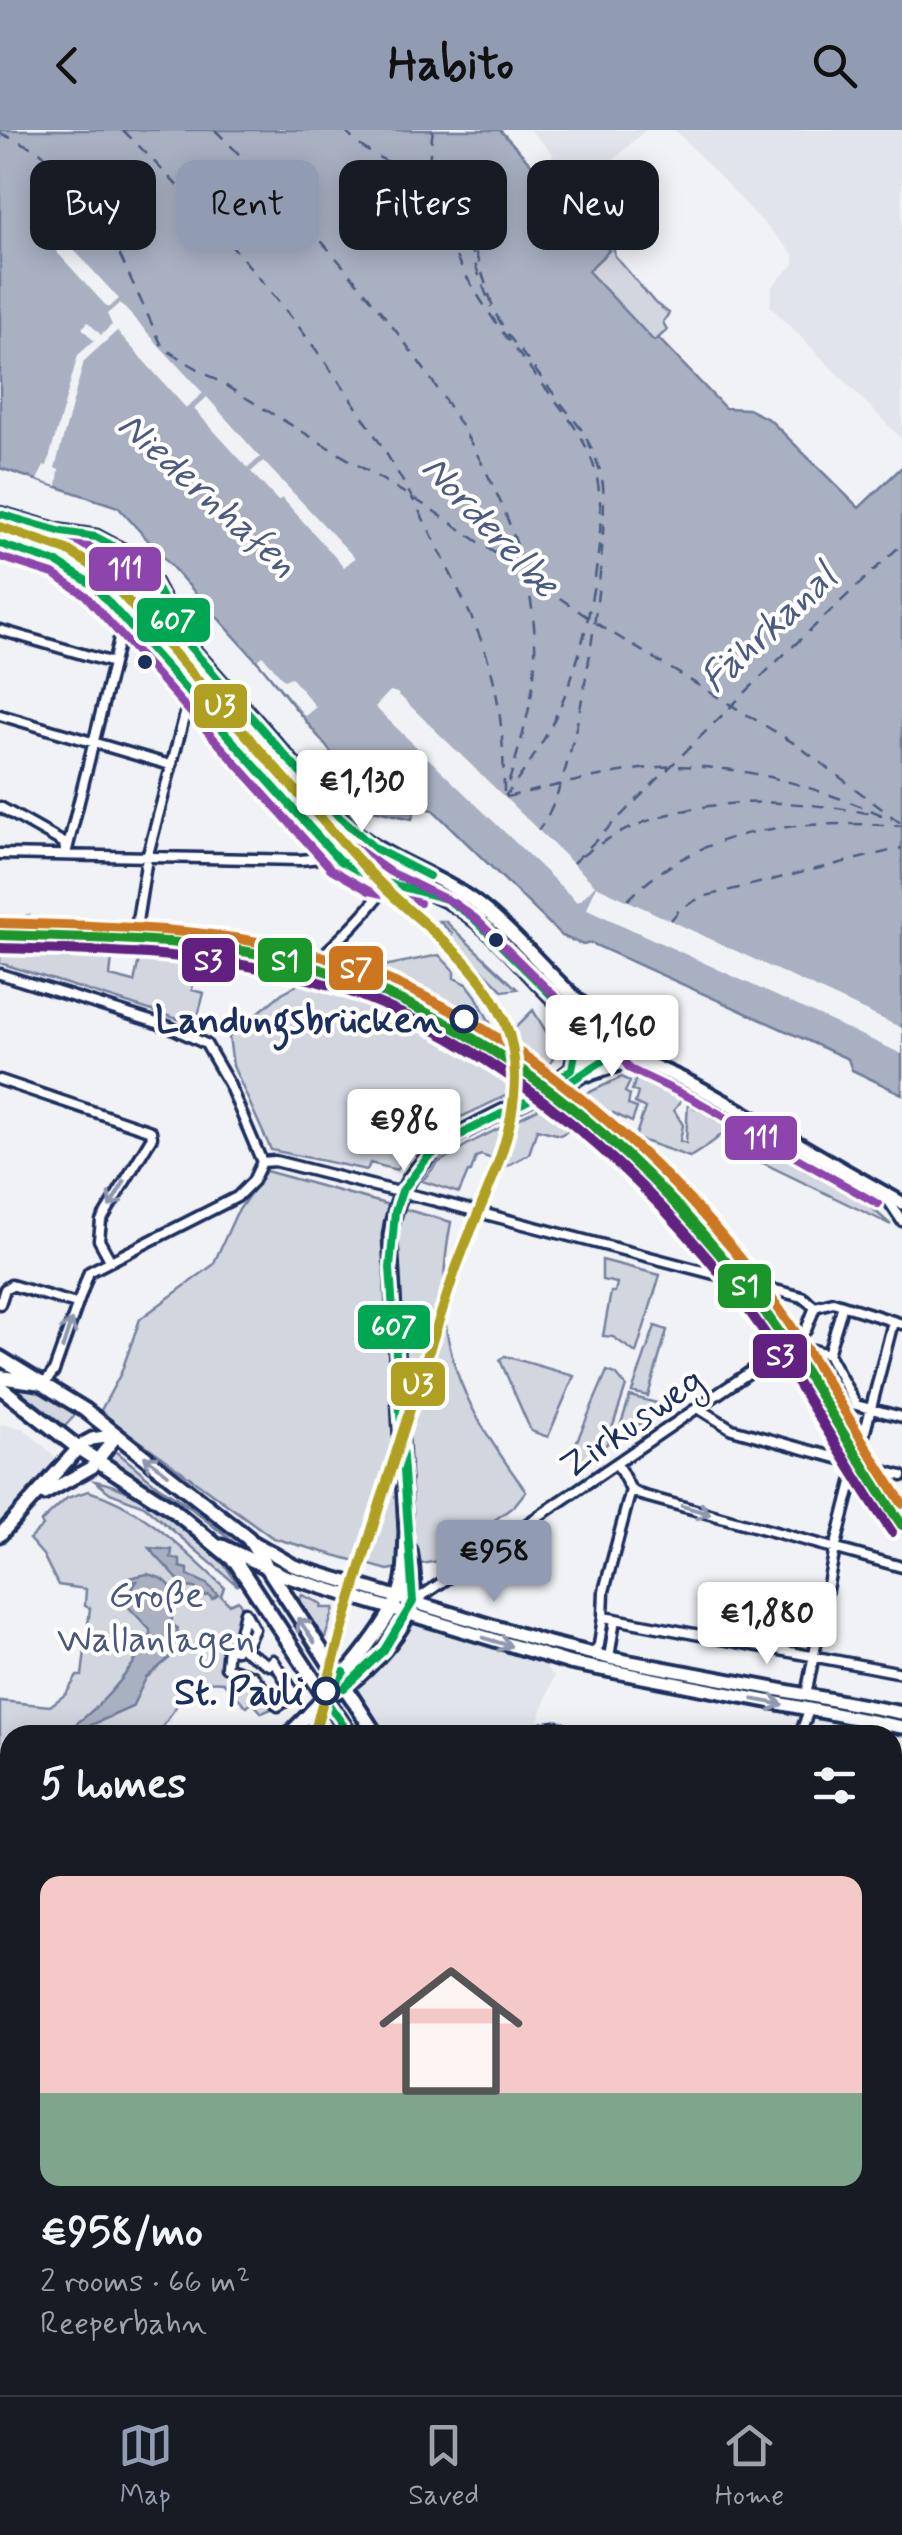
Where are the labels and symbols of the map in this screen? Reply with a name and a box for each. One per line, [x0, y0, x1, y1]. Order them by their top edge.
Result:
water label: Niedernhafen [106, 400, 308, 590]
water label: Norderelbe [409, 444, 570, 612]
line badge: 111 [87, 545, 163, 593]
water label: Fährkanal [690, 551, 851, 706]
text: 111 [107, 552, 143, 589]
line badge: 607 [135, 596, 212, 644]
text: 607 [150, 604, 196, 641]
unlabelled marker [135, 652, 155, 672]
line badge: U3 [192, 682, 249, 730]
text: U3 [205, 689, 236, 726]
pin: €1,130 [281, 750, 443, 835]
unlabelled marker [486, 930, 506, 950]
line badge: S3 [180, 936, 237, 984]
line badge: S1 [256, 936, 314, 984]
text: S3 [194, 944, 222, 981]
text: S1 [271, 944, 299, 981]
line badge: S7 [327, 944, 385, 992]
text: S7 [340, 952, 372, 989]
pin: €1,160 [531, 995, 693, 1080]
place label: Landungsbrücken [155, 997, 442, 1051]
marker: Landungsbrücken [451, 1006, 477, 1032]
pin: €986 [345, 1089, 463, 1174]
line badge: 111 [723, 1114, 799, 1162]
text: 111 [743, 1121, 779, 1158]
one-way arrow [107, 1179, 127, 1208]
line badge: S1 [716, 1262, 773, 1310]
text: S1 [731, 1269, 759, 1306]
line badge: 607 [356, 1303, 432, 1351]
text: 607 [371, 1310, 417, 1347]
one-way arrow [59, 1319, 77, 1350]
line badge: S3 [751, 1332, 809, 1380]
text: S3 [766, 1339, 794, 1376]
street label: Zirkusweg [551, 1357, 716, 1495]
line badge: U3 [389, 1360, 447, 1408]
text: U3 [403, 1368, 434, 1405]
one-way arrow [144, 1455, 170, 1477]
one-way arrow [679, 1502, 711, 1520]
pin: €958 [435, 1520, 553, 1605]
park label: Große Wallanlagen [57, 1572, 255, 1669]
pin: €1,880 [686, 1582, 848, 1667]
one-way arrow [295, 1617, 316, 1645]
one-way arrow [481, 1634, 512, 1652]
place label: St. Pauli [174, 1669, 304, 1718]
marker: St. Pauli [313, 1678, 339, 1704]
one-way arrow [752, 1693, 784, 1712]

